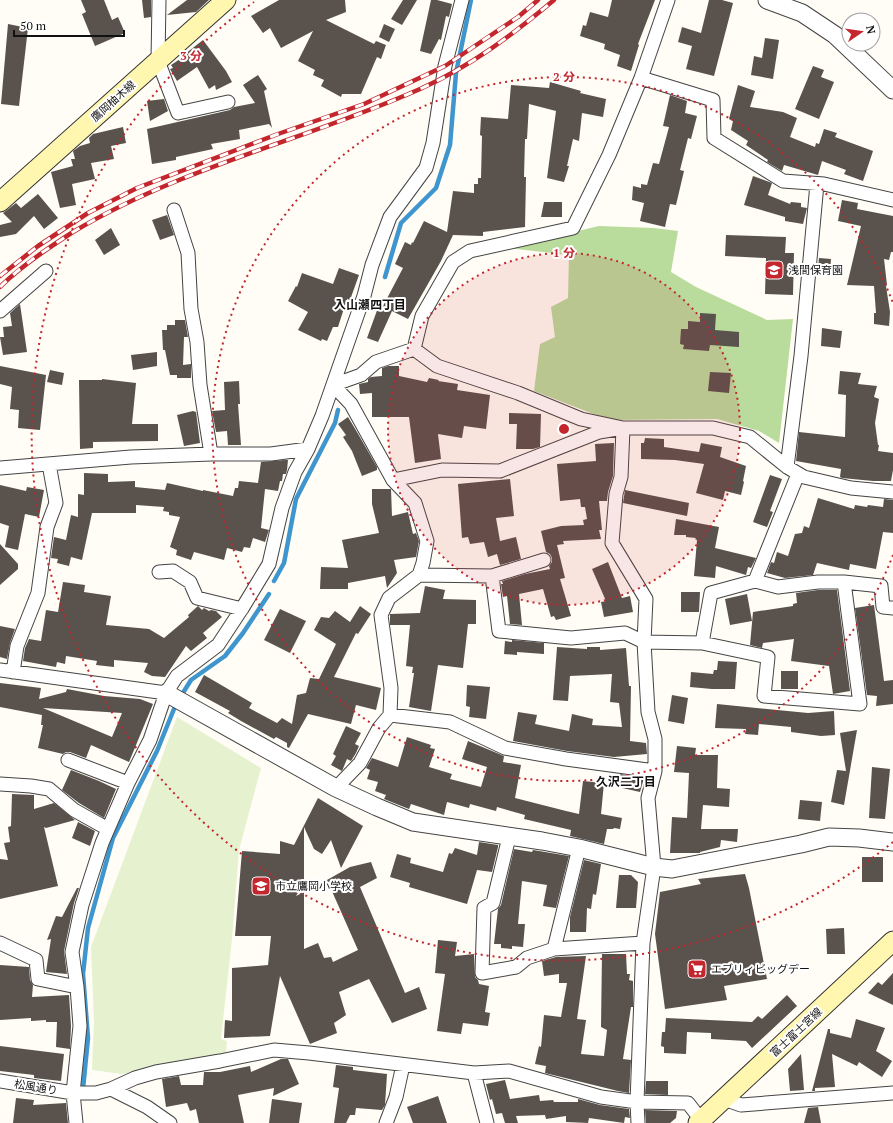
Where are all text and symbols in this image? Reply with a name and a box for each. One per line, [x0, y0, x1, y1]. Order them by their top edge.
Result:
scale bar [14, 12, 124, 38]
north arrow [841, 12, 881, 52]
text: 50 m [20, 18, 47, 33]
text: N [863, 24, 879, 36]
text: 3 分 [180, 48, 202, 63]
text: 2 分 [553, 69, 575, 84]
street label: 鷹岡柚木線 [88, 77, 138, 125]
text: 1 分 [553, 245, 575, 260]
school or university icon: 浅間保育園 [763, 259, 785, 281]
place label: 浅間保育園 [788, 263, 843, 277]
district label: 入山瀬四丁目 [334, 297, 406, 312]
centre of rings [557, 422, 571, 436]
district label: 久沢二丁目 [596, 774, 656, 789]
school or university icon: 市立鷹岡小学校 [250, 875, 272, 897]
place label: 市立鷹岡小学校 [275, 879, 352, 893]
supermarket icon: エブリィビッグデー [686, 958, 708, 980]
place label: エブリィビッグデー [711, 962, 810, 976]
street label: 富士富士宮線 [767, 1004, 825, 1060]
street label: 松風通り [13, 1077, 59, 1097]

